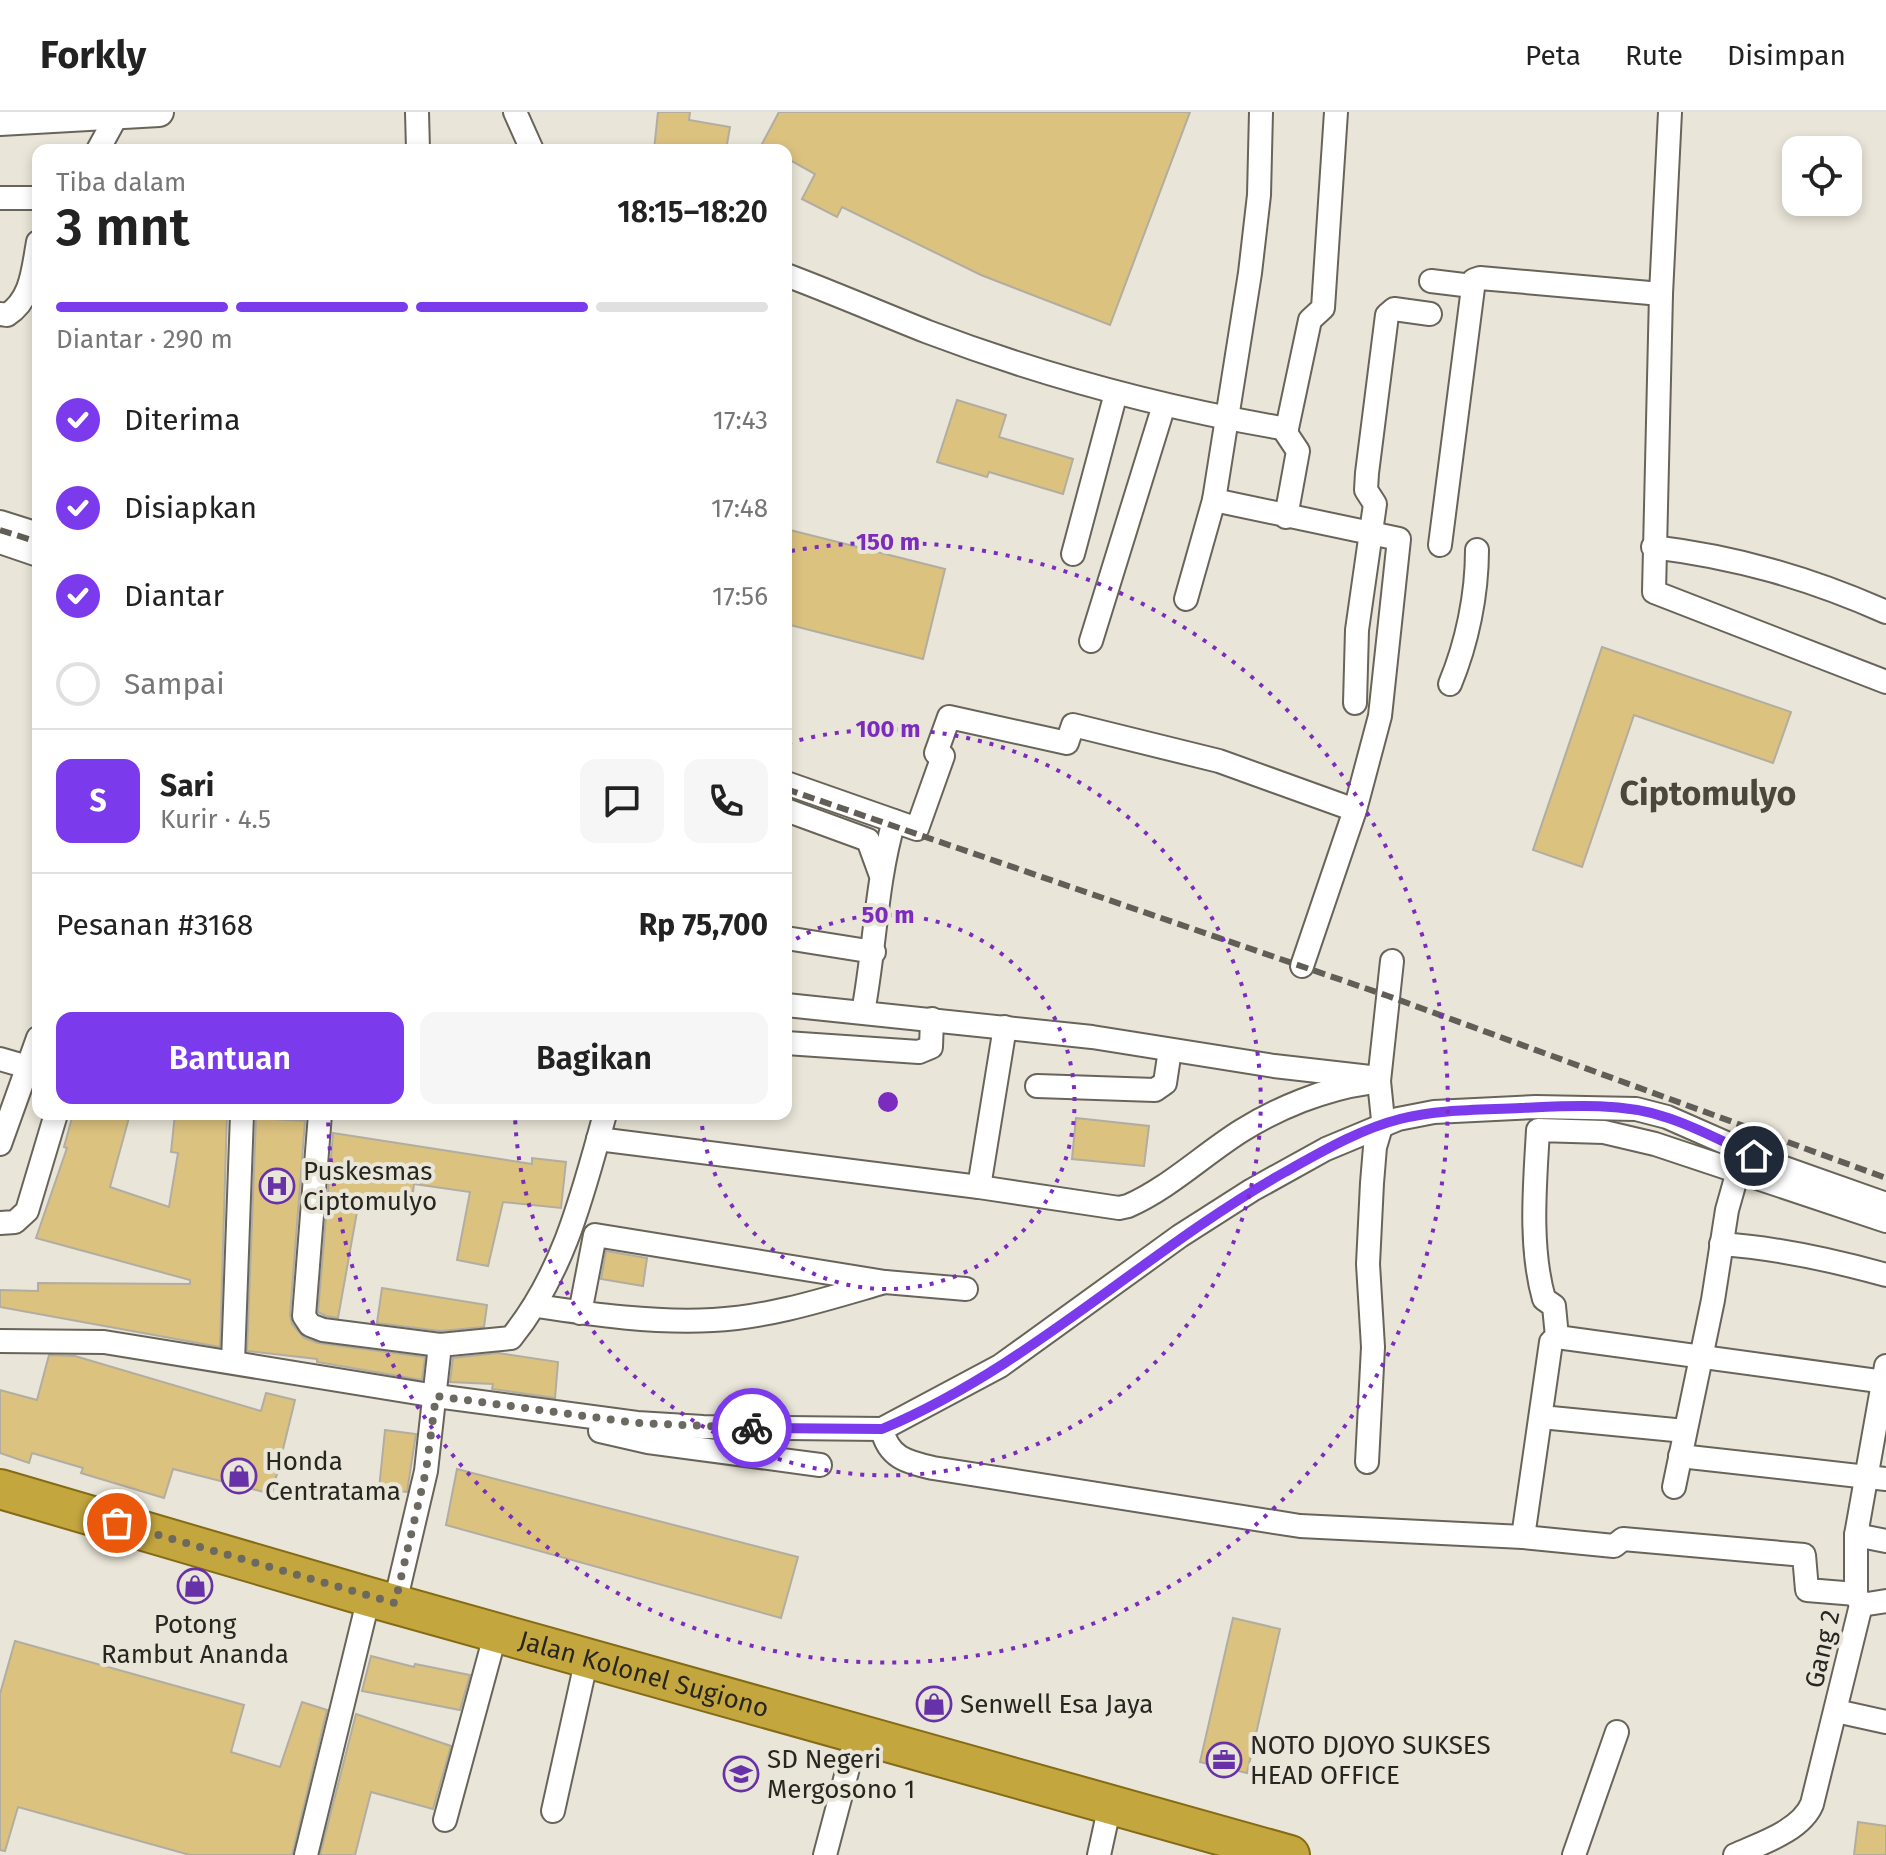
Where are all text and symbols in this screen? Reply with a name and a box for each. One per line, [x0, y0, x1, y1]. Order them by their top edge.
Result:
text: Forkly [40, 32, 146, 78]
text: Peta [1525, 39, 1581, 72]
text: Rute [1625, 39, 1683, 72]
text: Disimpan [1727, 39, 1846, 72]
map controls [1782, 136, 1862, 216]
button: locate [1782, 136, 1862, 216]
text: Tiba dalam [56, 167, 186, 198]
text: 18:15–18:20 [617, 194, 768, 230]
text: 3 mnt [56, 196, 189, 259]
text: Diantar · 290 m [56, 324, 233, 355]
icon: check [56, 398, 100, 442]
text: Diterima [124, 402, 241, 438]
text: 17:43 [713, 405, 768, 436]
icon: check [56, 486, 100, 530]
text: Disiapkan [124, 490, 257, 526]
text: 17:48 [711, 493, 768, 524]
text: 150 m [856, 528, 920, 556]
icon: check [56, 574, 100, 618]
text: Diantar [124, 578, 224, 614]
text: 17:56 [712, 581, 768, 612]
text: Sampai [124, 666, 225, 702]
text: 100 m [855, 715, 921, 743]
button: chat [580, 759, 664, 843]
button: phone [684, 759, 768, 843]
text: Sari [160, 768, 214, 804]
district label: Ciptomulyo [1620, 773, 1796, 814]
text: S [89, 783, 107, 819]
text: Kurir · 4.5 [160, 804, 271, 835]
text: 50 m [862, 901, 914, 929]
text: Pesanan #3168 [56, 907, 253, 943]
text: Rp 75,700 [639, 907, 768, 943]
button: Bantuan [56, 1012, 404, 1104]
button: Bagikan [420, 1012, 768, 1104]
centre of rings [874, 1088, 902, 1116]
pin [1720, 1122, 1788, 1190]
icon: home [1732, 1134, 1776, 1178]
place label: Puskesmas Ciptomulyo [303, 1156, 437, 1217]
hospital icon: Puskesmas Ciptomulyo [258, 1167, 296, 1205]
courier [712, 1388, 792, 1468]
icon: bike [730, 1406, 774, 1450]
place label: Honda Centratama [265, 1446, 401, 1507]
shop icon: Honda Centratama [220, 1457, 258, 1495]
pin [83, 1489, 151, 1557]
icon: bag [95, 1501, 139, 1545]
shop icon: Potong Rambut Ananda [176, 1567, 214, 1605]
street label: Gang 2 [1798, 1607, 1846, 1691]
place label: Potong Rambut Ananda [101, 1609, 289, 1670]
street label: Jalan Kolonel Sugiono [515, 1625, 772, 1724]
shop icon: Senwell Esa Jaya [915, 1685, 953, 1723]
place label: Senwell Esa Jaya [960, 1689, 1153, 1720]
place label: NOTO DJOYO SUKSES HEAD OFFICE [1250, 1730, 1491, 1791]
office icon: NOTO DJOYO SUKSES HEAD OFFICE [1205, 1741, 1243, 1779]
place label: SD Negeri Mergosono 1 [767, 1744, 915, 1805]
school or university icon: SD Negeri Mergosono 1 [722, 1755, 760, 1793]

